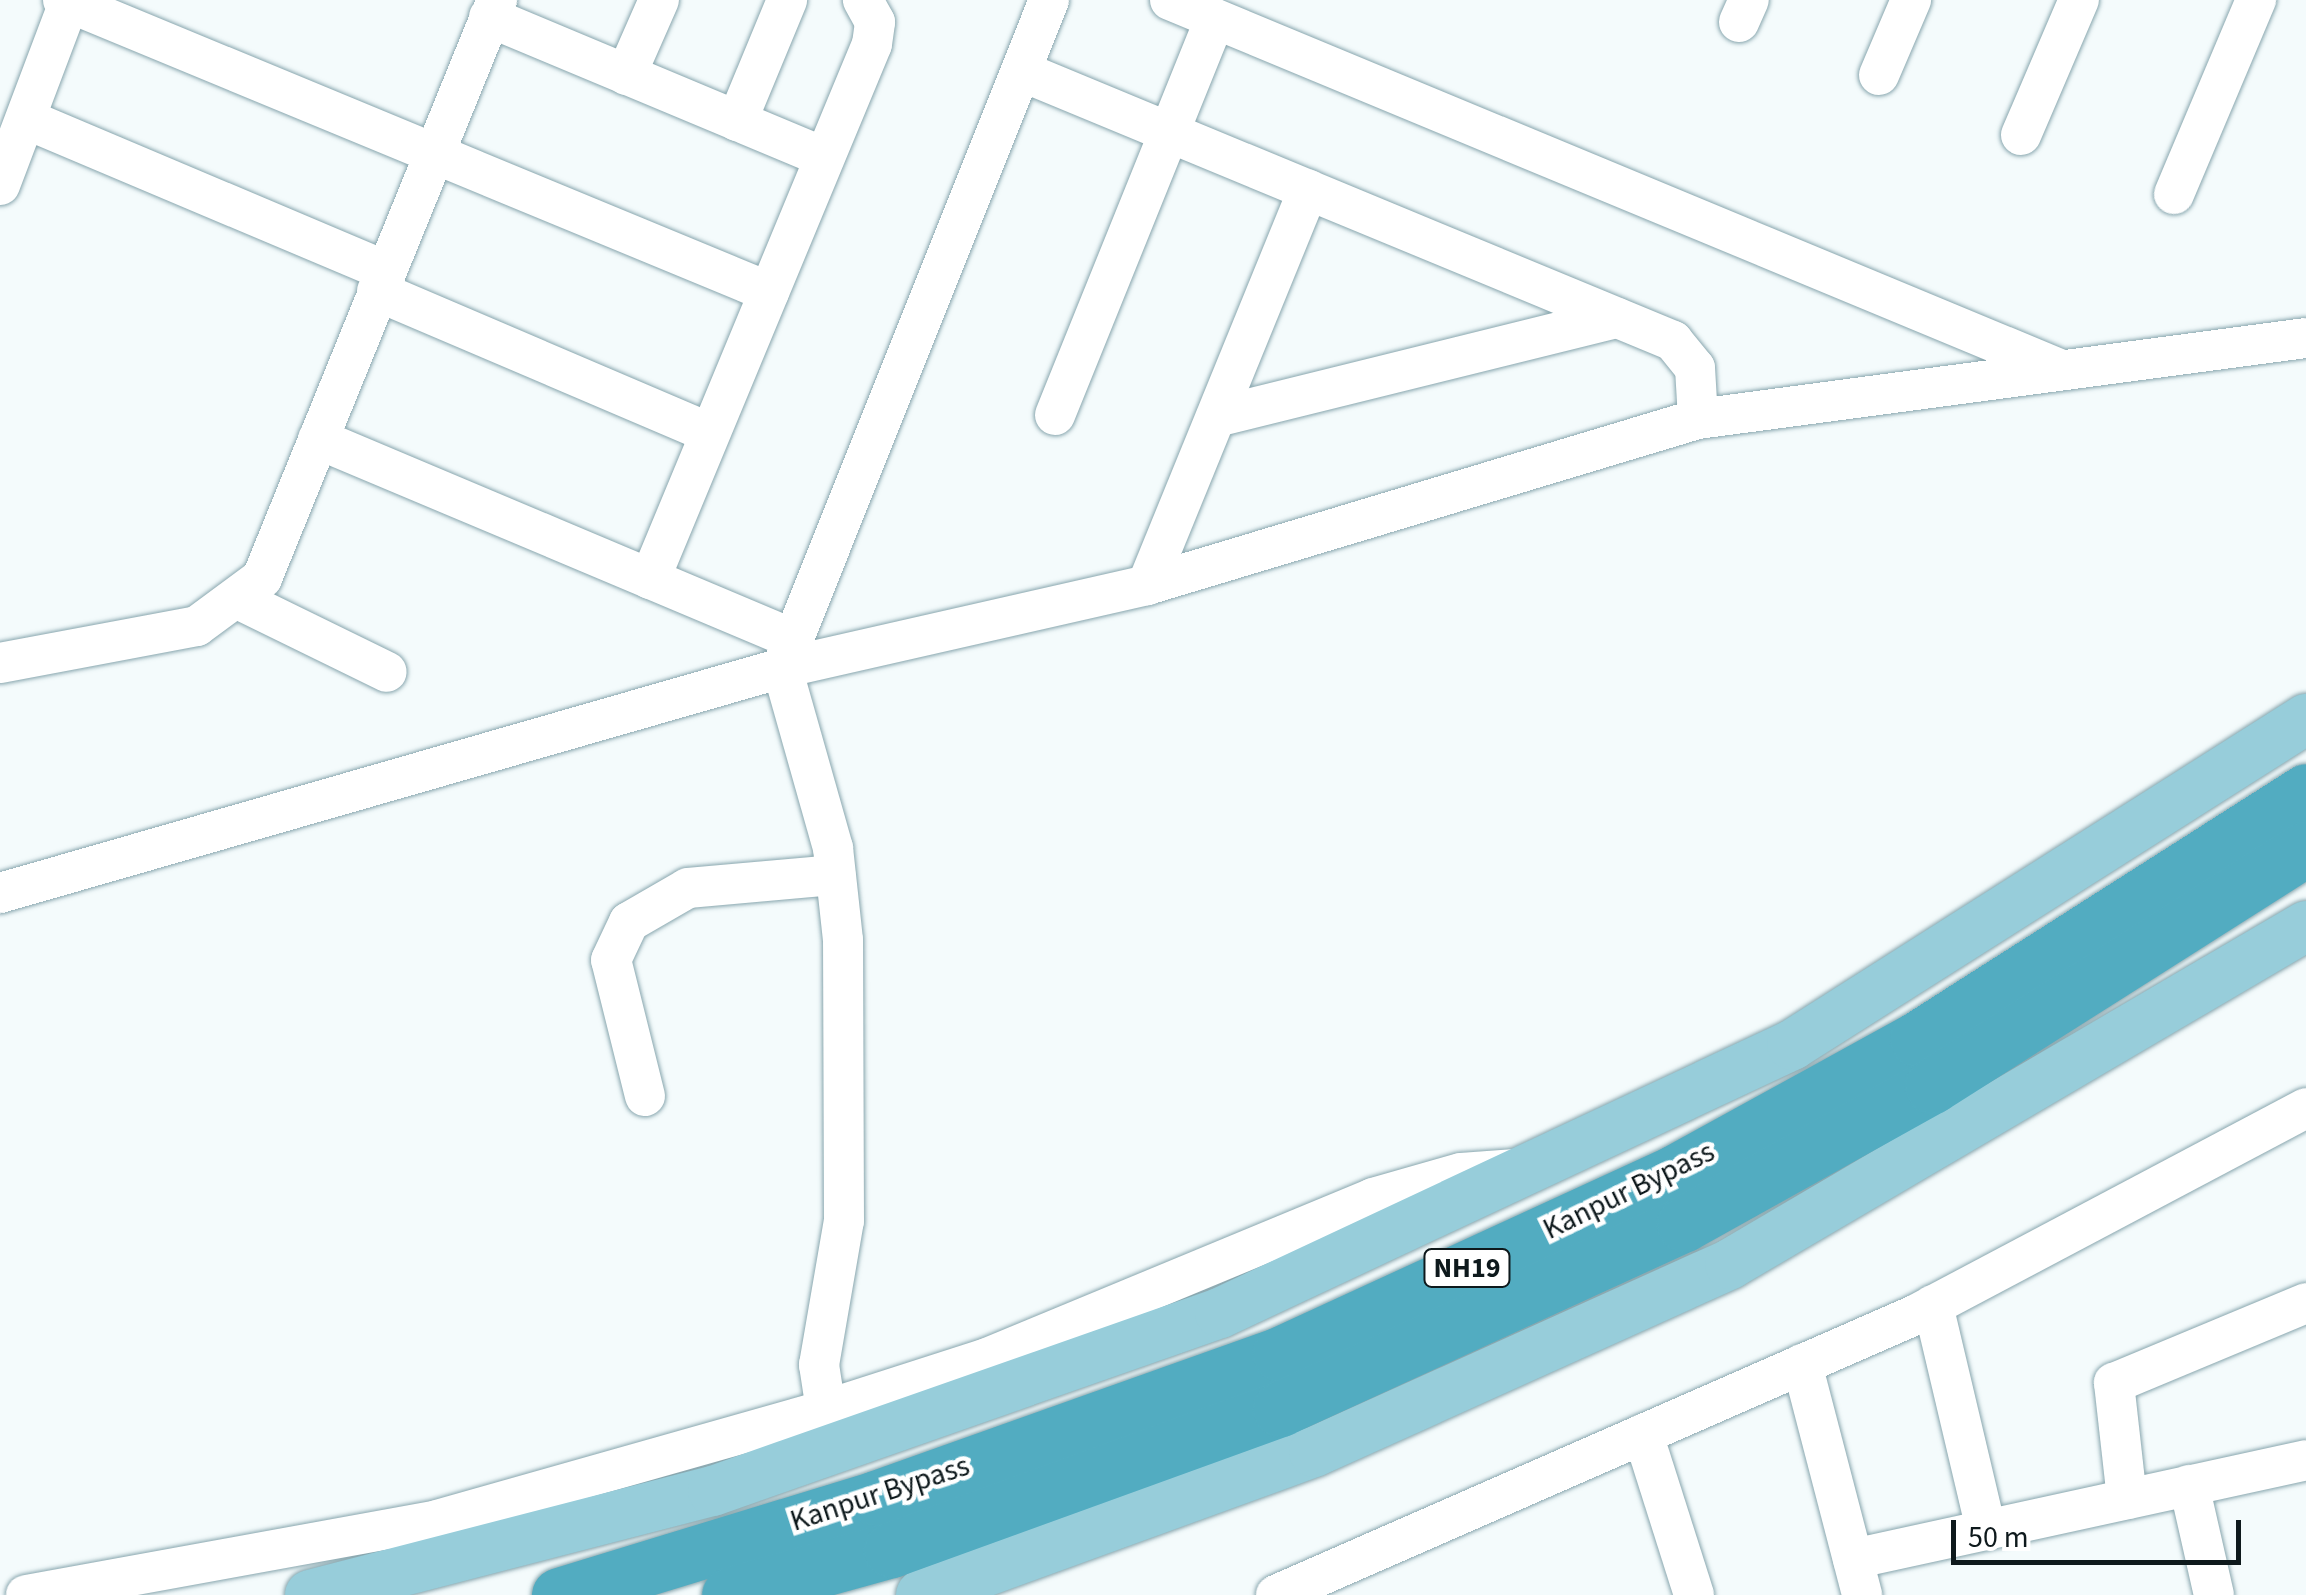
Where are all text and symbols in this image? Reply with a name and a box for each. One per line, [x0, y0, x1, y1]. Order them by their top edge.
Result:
street label: Kanpur Bypass [1538, 1134, 1720, 1248]
road number: NH19 [1422, 1245, 1512, 1291]
street label: Kanpur Bypass [786, 1448, 974, 1540]
scale bar [1956, 1500, 2246, 1562]
text: 50 m [1968, 1516, 2029, 1559]

